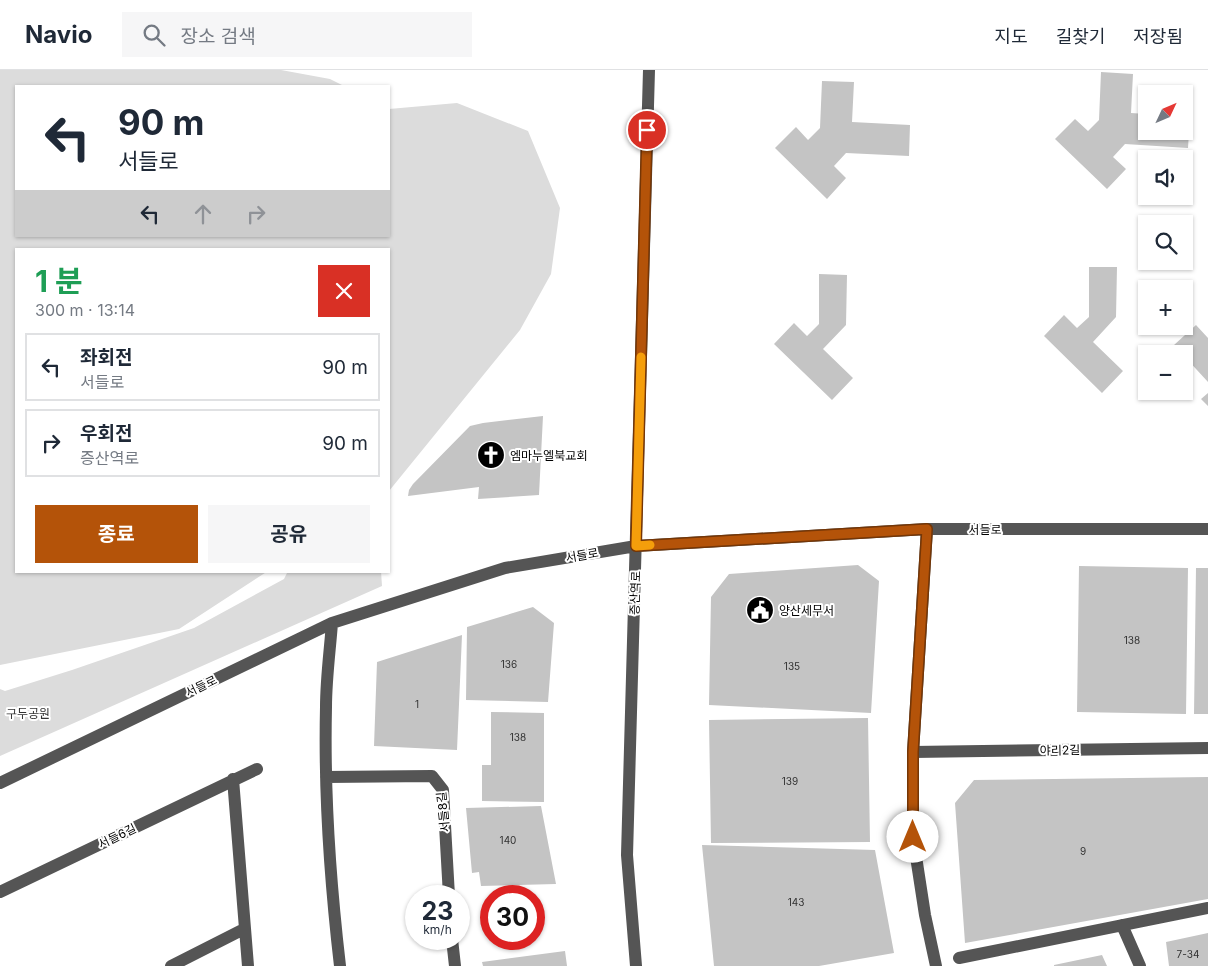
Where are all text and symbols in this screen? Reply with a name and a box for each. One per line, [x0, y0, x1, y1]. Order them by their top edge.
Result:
search box [122, 12, 472, 57]
text: Navio [25, 20, 92, 49]
icon: search [140, 21, 168, 49]
text: 장소 검색 [180, 25, 256, 48]
text: 지도 [995, 26, 1028, 47]
text: 길찾기 [1056, 26, 1105, 47]
text: 저장됨 [1133, 26, 1183, 47]
north arrow [1138, 85, 1192, 140]
map controls [1138, 85, 1193, 400]
text: 90 m [118, 101, 205, 143]
icon: left [35, 105, 100, 170]
pin [626, 109, 668, 151]
icon: arrive [633, 116, 661, 144]
text: 서들로 [118, 148, 179, 174]
button: sound [1138, 150, 1193, 205]
icon: left [136, 200, 164, 228]
icon: ahead [189, 200, 217, 228]
icon: right [242, 200, 270, 228]
button: search [1138, 215, 1193, 270]
text: 1 분 [35, 263, 83, 299]
button: close [318, 265, 370, 317]
button: + [1138, 280, 1193, 335]
text: 300 m · 13:14 [35, 300, 135, 320]
button: − [1138, 345, 1193, 400]
text: 좌회전 [80, 346, 132, 369]
icon: left [37, 353, 65, 381]
text: 90 m [322, 356, 368, 379]
text: 서들로 [80, 372, 124, 392]
text: 우회전 [80, 422, 132, 445]
icon: right [37, 429, 65, 457]
text: 90 m [322, 432, 368, 455]
church icon: 엠마누엘북교회 [476, 440, 506, 470]
text: 증산역로 [80, 448, 139, 468]
place label: 엠마누엘북교회 [510, 448, 587, 463]
button: 종료 [35, 505, 198, 563]
button: 공유 [208, 505, 370, 563]
street label: 서들로 [968, 522, 1002, 537]
street label: 서들로 [564, 545, 600, 565]
street label: 증산역로 [627, 571, 643, 615]
public building icon: 양산세무서 [745, 595, 775, 625]
place label: 양산세무서 [779, 603, 834, 618]
house number: 138 [1124, 634, 1140, 646]
house number: 136 [501, 658, 517, 670]
house number: 135 [784, 660, 800, 672]
street label: 서들로 [183, 672, 219, 700]
house number: 1 [415, 698, 419, 710]
park label: 구두공원 [6, 706, 50, 721]
house number: 138 [510, 731, 526, 743]
street label: 야리2길 [1040, 742, 1080, 758]
house number: 139 [782, 775, 798, 787]
street label: 서들8길 [433, 791, 453, 833]
position arrow [886, 810, 938, 862]
street label: 서들6길 [95, 820, 139, 852]
house number: 140 [500, 834, 516, 846]
house number: 9 [1080, 845, 1086, 857]
speed limit sign: 30 [480, 885, 545, 950]
text: 23 [422, 896, 453, 926]
house number: 143 [788, 896, 804, 908]
text: km/h [423, 922, 452, 937]
house number: 7-34 [1177, 948, 1199, 960]

